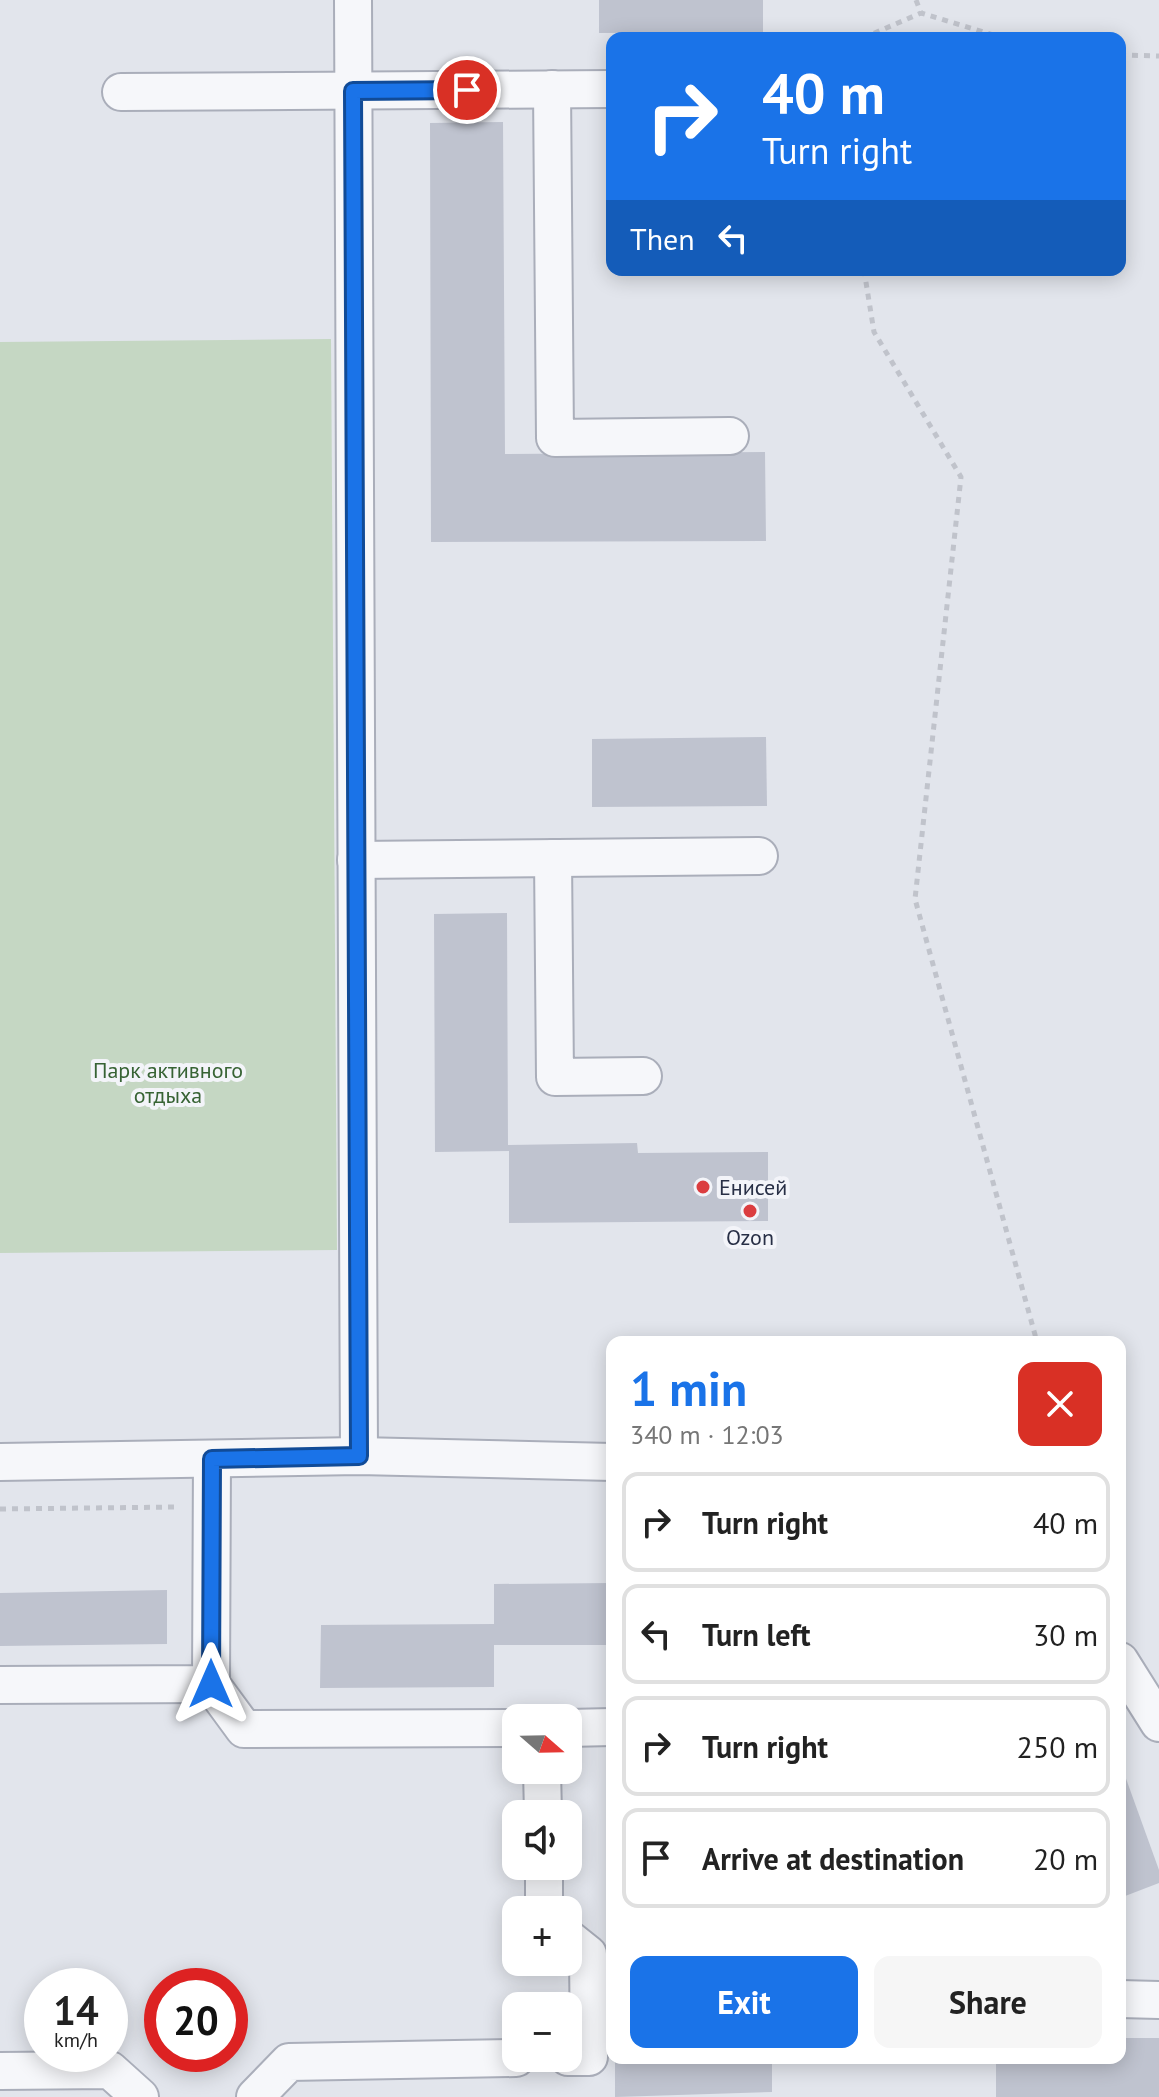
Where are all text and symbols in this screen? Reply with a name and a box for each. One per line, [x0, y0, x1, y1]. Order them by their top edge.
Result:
pin [433, 56, 501, 124]
text: 40 m [762, 57, 885, 129]
icon: right [630, 64, 734, 168]
icon: arrive [445, 68, 489, 112]
text: Turn right [762, 127, 912, 174]
icon: left [711, 216, 755, 260]
text: Then [630, 219, 695, 258]
park label: Парк активного отдыха [93, 1056, 243, 1109]
place label: Енисей [719, 1173, 787, 1201]
marker: Енисей [694, 1178, 712, 1196]
marker: Ozon [741, 1202, 759, 1220]
place label: Ozon [726, 1223, 774, 1251]
text: 1 min [630, 1357, 747, 1419]
button: close [1018, 1362, 1102, 1446]
text: 340 m · 12:03 [630, 1418, 784, 1451]
icon: right [634, 1500, 678, 1544]
text: Turn right [702, 1503, 828, 1542]
text: 40 m [1033, 1503, 1098, 1542]
icon: left [634, 1612, 678, 1656]
text: Turn left [702, 1615, 810, 1654]
text: 30 m [1033, 1615, 1098, 1654]
position arrow [169, 1642, 253, 1726]
north arrow [502, 1704, 582, 1784]
map controls [502, 1704, 582, 2072]
icon: right [634, 1724, 678, 1768]
text: Turn right [702, 1727, 828, 1766]
text: 250 m [1017, 1727, 1098, 1766]
button: sound [502, 1800, 582, 1880]
icon: arrive [634, 1836, 678, 1880]
text: Arrive at destination [702, 1839, 964, 1878]
text: 20 m [1033, 1839, 1098, 1878]
button: + [502, 1896, 582, 1976]
button: Exit [630, 1956, 858, 2048]
button: Share [874, 1956, 1102, 2048]
speed limit sign: 20 [144, 1968, 248, 2072]
text: 14 [53, 1984, 99, 2036]
button: − [502, 1992, 582, 2072]
text: km/h [54, 2027, 98, 2053]

